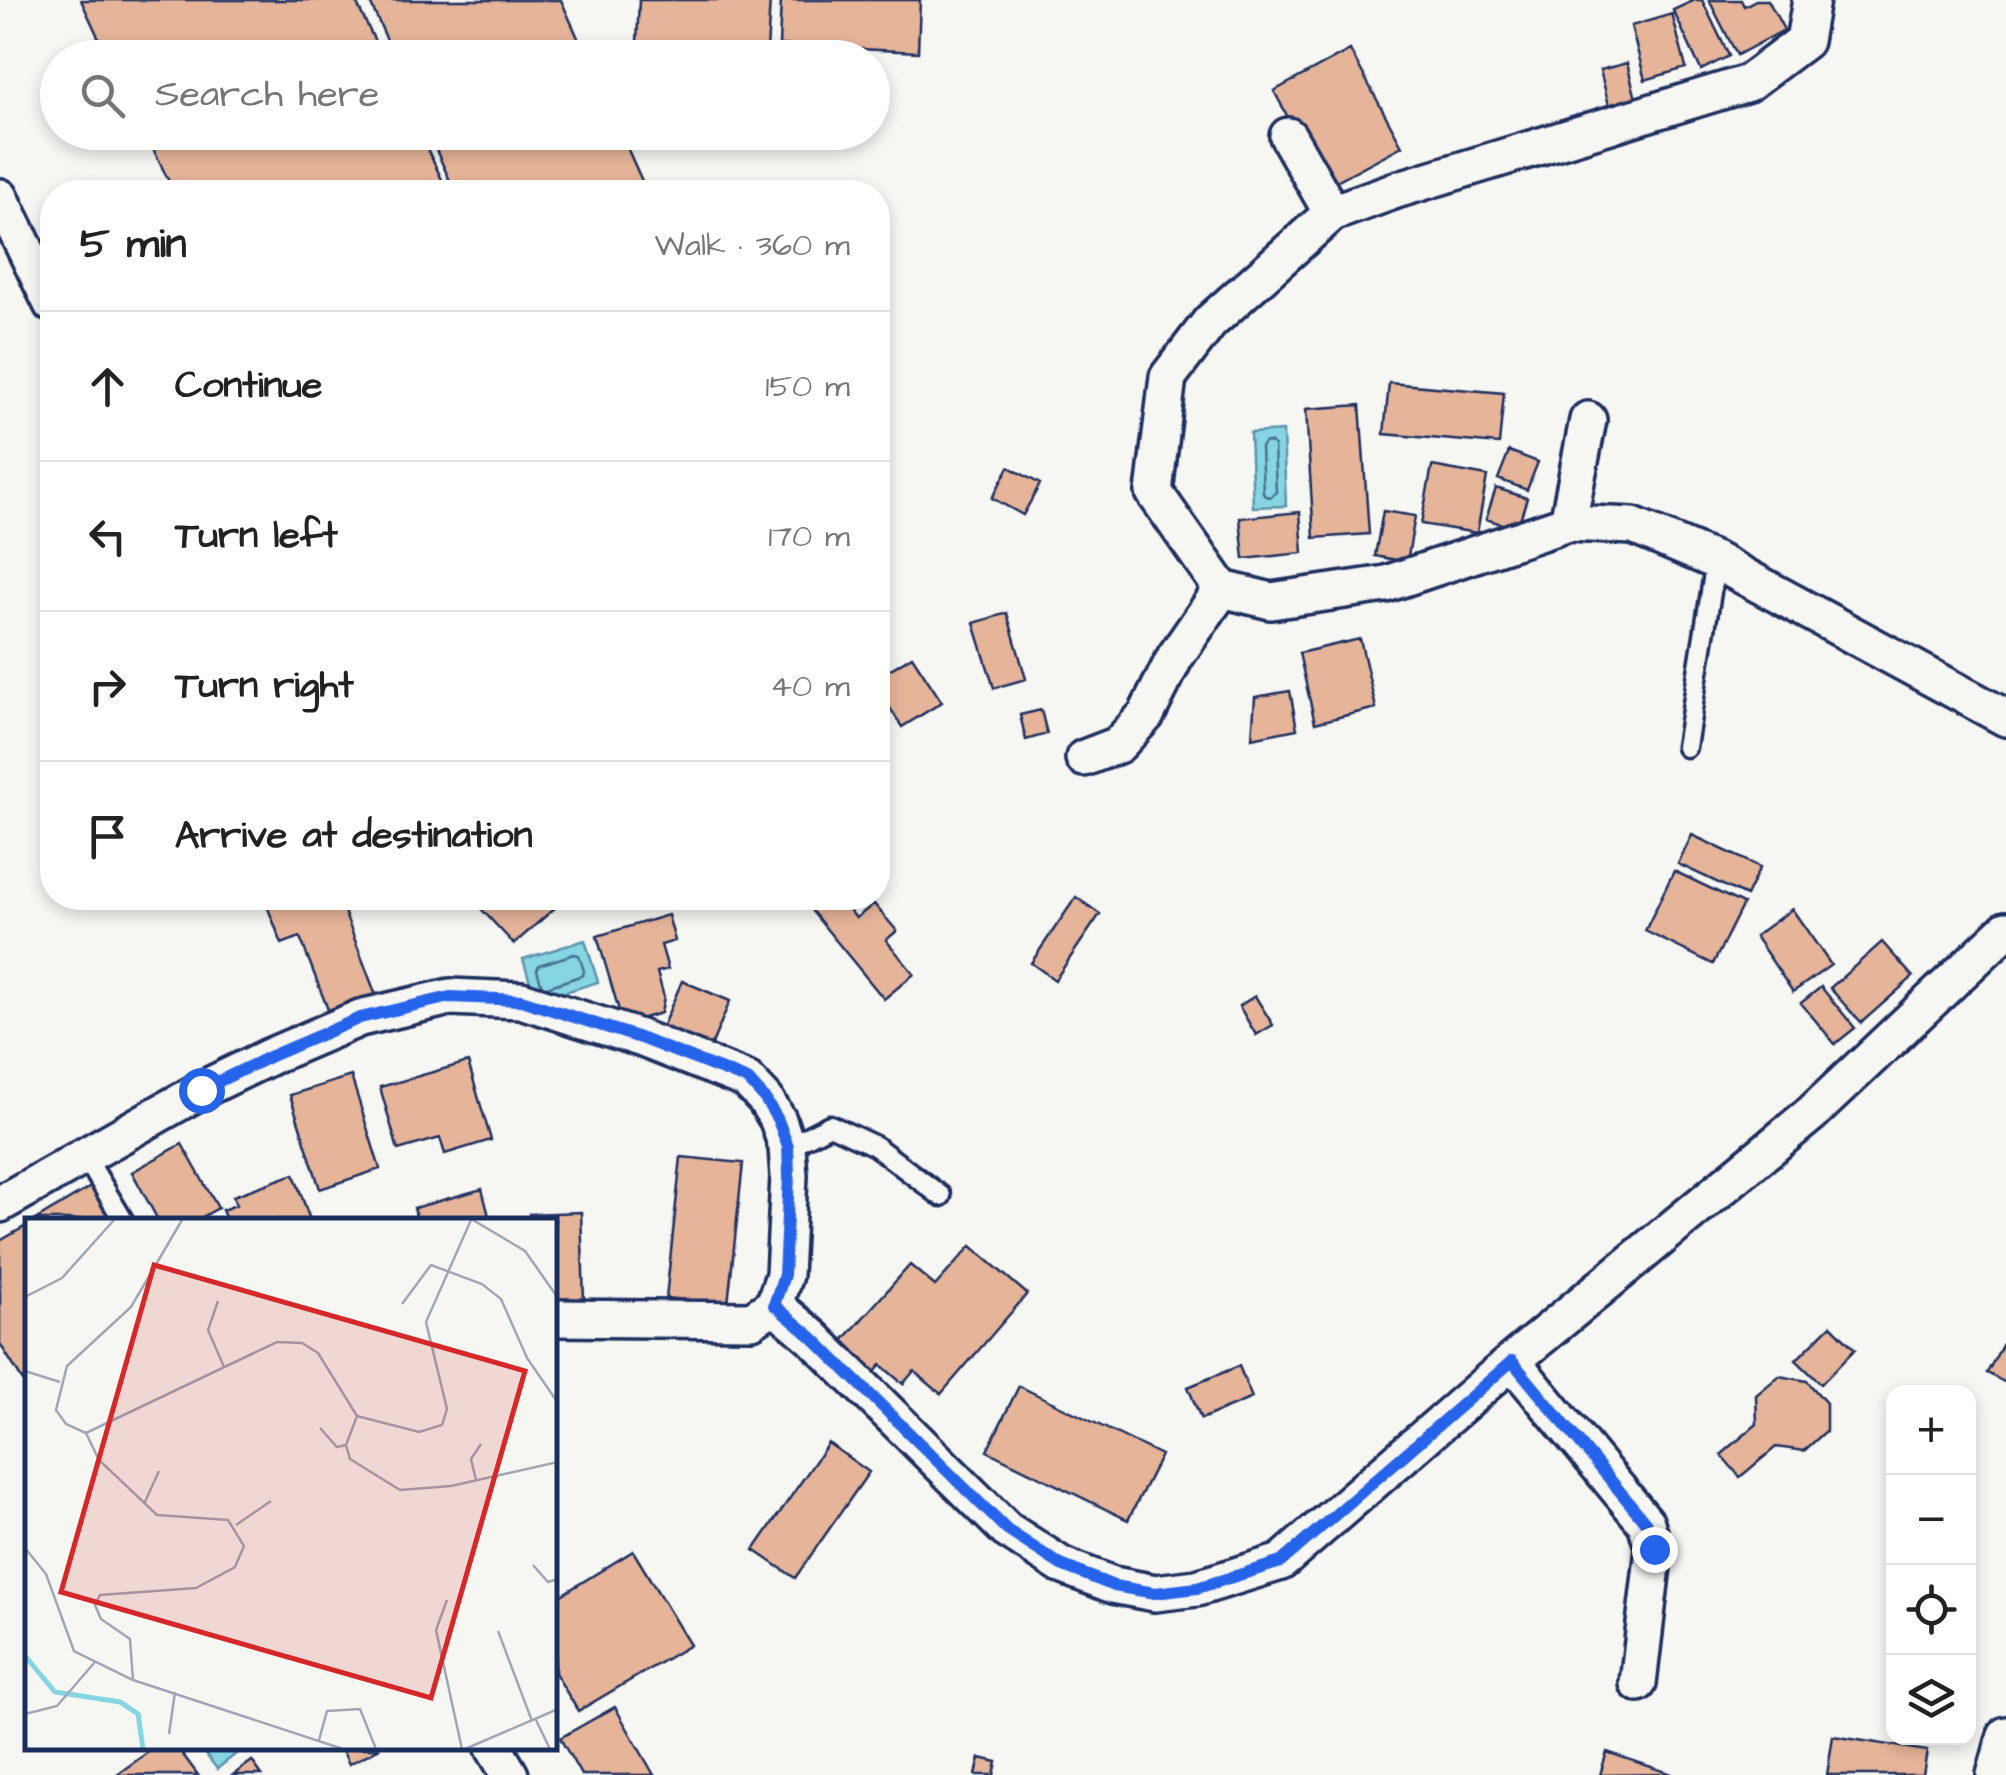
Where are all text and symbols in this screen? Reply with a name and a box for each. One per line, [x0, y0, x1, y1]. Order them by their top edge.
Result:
search box [40, 40, 890, 150]
icon: search [75, 68, 130, 123]
text: Search here [155, 69, 379, 121]
text: 5 min [80, 216, 187, 274]
text: Walk · 360 m [655, 223, 850, 268]
icon: ahead [80, 359, 135, 414]
text: Continue [175, 360, 322, 412]
text: 150 m [765, 364, 850, 409]
icon: left [80, 509, 135, 564]
text: Turn left [175, 510, 338, 562]
text: 170 m [768, 514, 850, 559]
icon: right [80, 659, 135, 714]
text: Turn right [175, 660, 354, 712]
text: 40 m [770, 664, 850, 709]
icon: arrive [80, 809, 135, 864]
text: Arrive at destination [175, 810, 532, 862]
route start [179, 1068, 225, 1114]
inset map [25, 1218, 558, 1750]
map controls [1886, 1385, 1976, 1745]
button: + [1886, 1385, 1976, 1475]
button: − [1886, 1475, 1976, 1565]
route end [1632, 1527, 1678, 1573]
button: locate [1886, 1565, 1976, 1655]
button: layers [1886, 1655, 1976, 1745]

